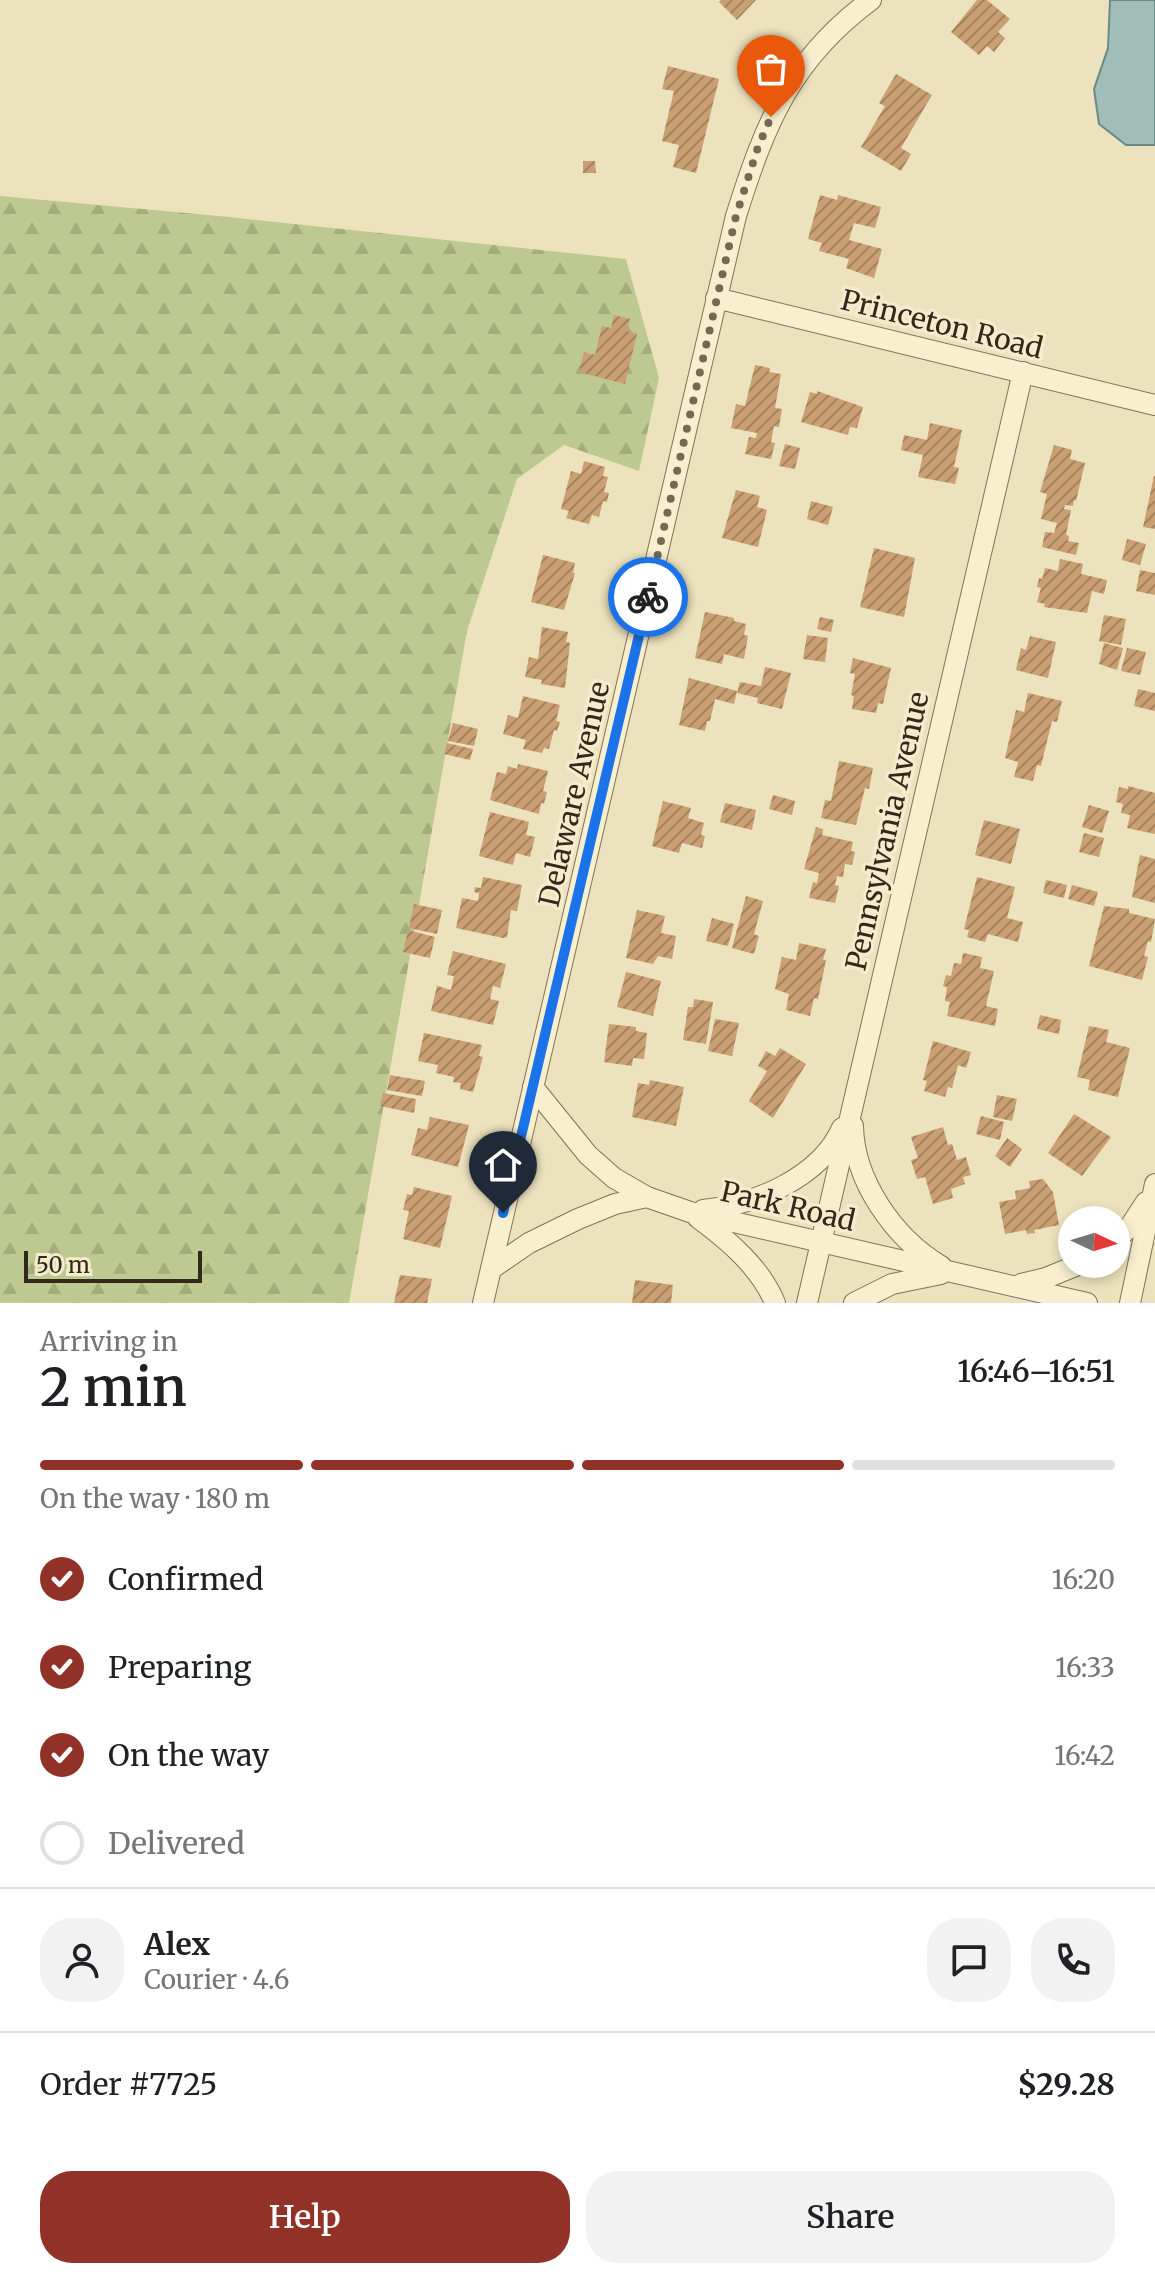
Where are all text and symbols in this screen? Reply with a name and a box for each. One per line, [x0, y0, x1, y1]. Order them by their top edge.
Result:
pin [737, 35, 805, 117]
icon: bag [749, 47, 793, 91]
street label: Princeton Road [837, 282, 1047, 366]
courier [608, 557, 688, 637]
icon: bike [626, 575, 670, 619]
street label: Delaware Avenue [531, 678, 617, 910]
street label: Pennsylvania Avenue [837, 688, 937, 974]
pin [469, 1131, 537, 1213]
icon: home [481, 1143, 525, 1187]
street label: Park Road [717, 1173, 859, 1239]
north arrow [1058, 1206, 1130, 1278]
map controls [1058, 1206, 1130, 1278]
scale bar [24, 1247, 202, 1283]
text: 50 m [36, 1251, 90, 1279]
text: Arriving in [40, 1325, 178, 1358]
text: 16:46–16:51 [957, 1352, 1115, 1390]
text: 2 min [40, 1355, 187, 1420]
text: On the way · 180 m [40, 1482, 270, 1515]
icon: check [40, 1557, 84, 1601]
text: Confirmed [108, 1560, 263, 1598]
text: 16:20 [1052, 1563, 1115, 1596]
icon: check [40, 1645, 84, 1689]
text: Preparing [108, 1648, 251, 1686]
text: 16:33 [1055, 1651, 1115, 1684]
icon: check [40, 1733, 84, 1777]
text: On the way [108, 1736, 269, 1774]
text: 16:42 [1054, 1739, 1115, 1772]
text: Delivered [108, 1824, 245, 1862]
button: person [40, 1918, 124, 2002]
button: chat [927, 1918, 1011, 2002]
button: phone [1031, 1918, 1115, 2002]
text: Alex [144, 1925, 210, 1963]
text: Courier · 4.6 [144, 1963, 290, 1996]
text: Order #7725 [40, 2065, 217, 2103]
text: $29.28 [1017, 2065, 1115, 2103]
button: Help [40, 2171, 570, 2263]
button: Share [586, 2171, 1115, 2263]

